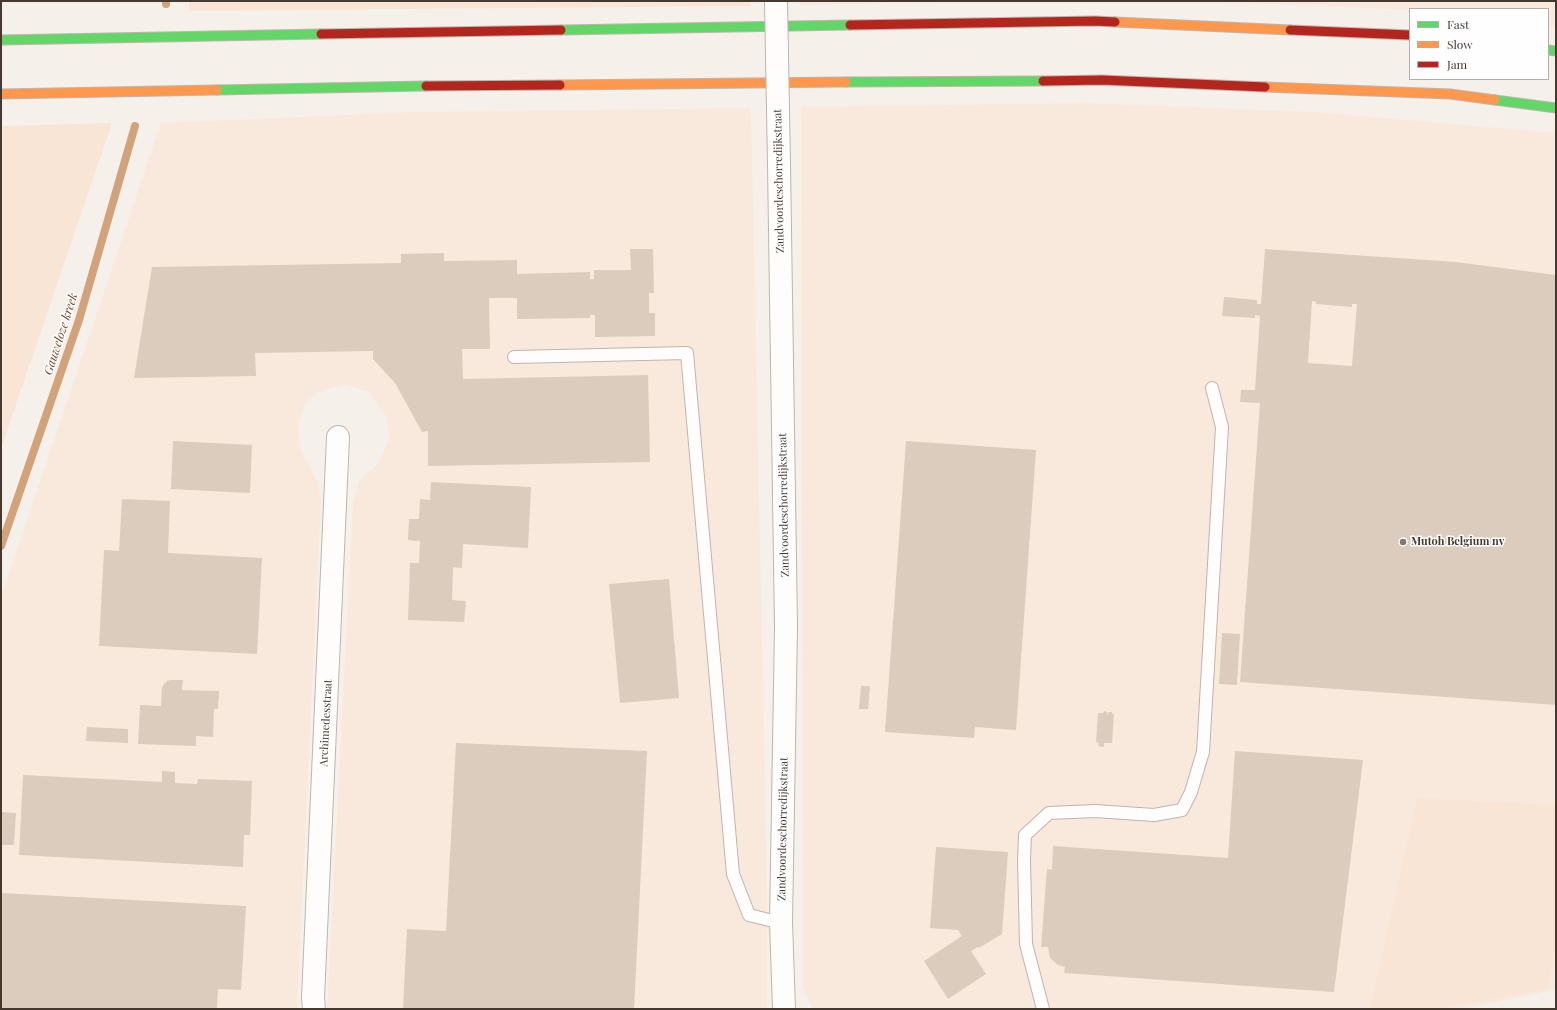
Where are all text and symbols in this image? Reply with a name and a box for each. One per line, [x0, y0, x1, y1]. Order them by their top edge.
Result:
legend [1409, 8, 1549, 80]
text: Fast [1447, 16, 1469, 32]
text: Slow [1447, 36, 1473, 52]
text: Jam [1447, 56, 1467, 72]
street label: Zandvoordeschorredijkstraat [771, 109, 787, 253]
water label: Gauweloze kreek [41, 291, 81, 377]
street label: Zandvoordeschorredijkstraat [776, 433, 792, 577]
place label: Mutoh Belgium nv [1411, 535, 1504, 549]
marker: Mutoh Belgium nv [1398, 537, 1408, 547]
street label: Archimedesstraat [317, 679, 335, 767]
street label: Zandvoordeschorredijkstraat [775, 757, 791, 901]

